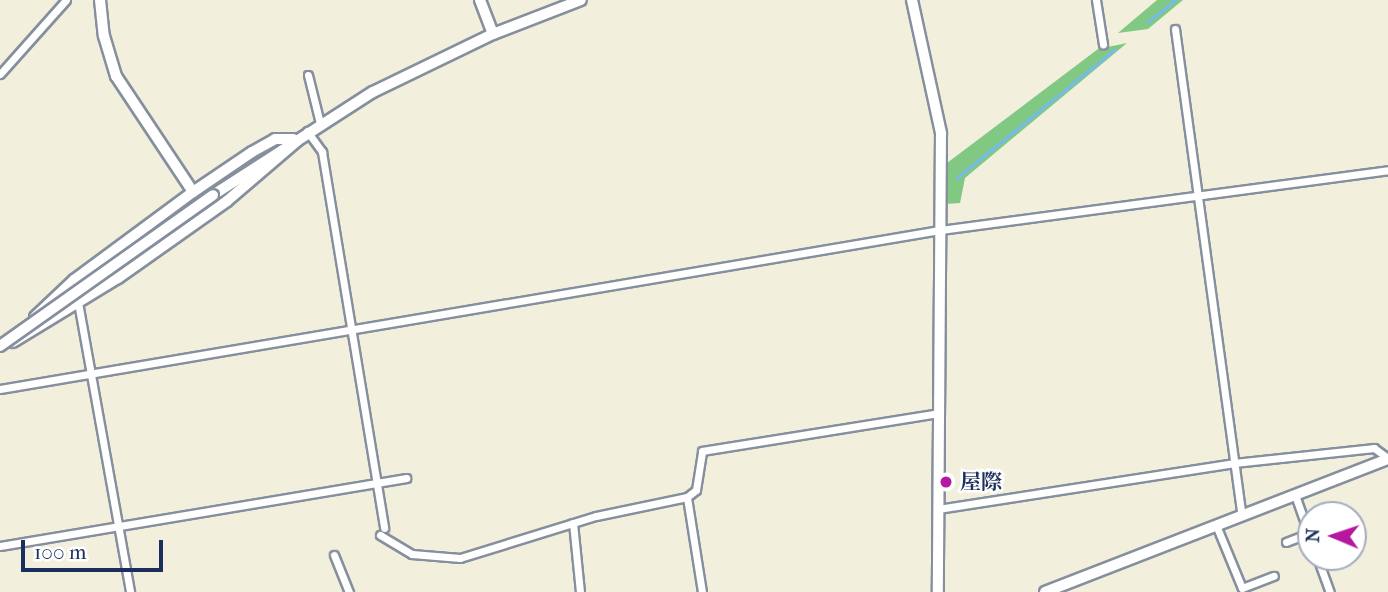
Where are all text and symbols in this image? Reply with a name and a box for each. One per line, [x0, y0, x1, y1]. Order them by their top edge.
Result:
place label: 屋際 [960, 469, 1002, 495]
marker: 屋際 [938, 474, 954, 490]
north arrow [1297, 501, 1367, 571]
scale bar [24, 526, 166, 570]
text: N [1302, 528, 1324, 543]
text: 100 m [34, 540, 87, 564]

